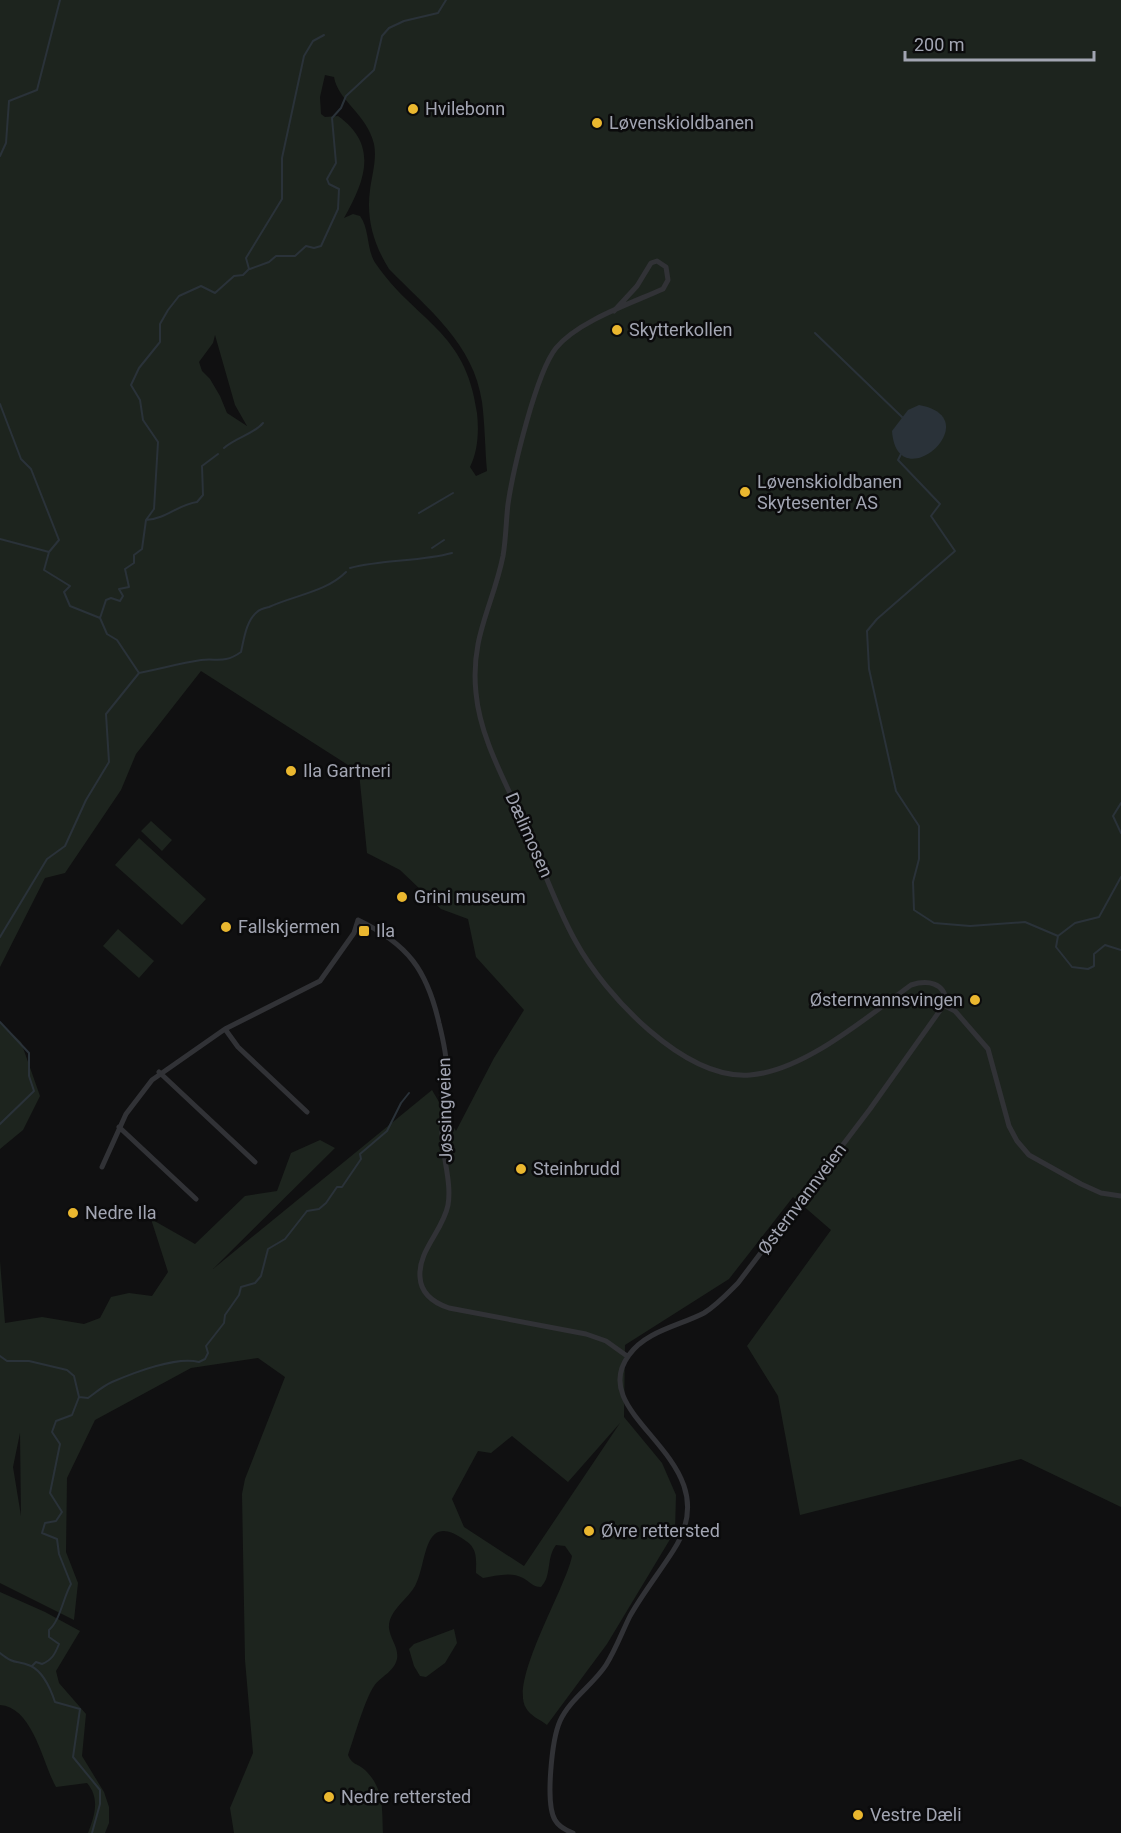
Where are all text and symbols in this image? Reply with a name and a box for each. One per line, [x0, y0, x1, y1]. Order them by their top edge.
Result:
scale bar [905, 24, 1094, 62]
text: 200 m [914, 34, 965, 55]
place label: Hvilebonn [425, 98, 505, 119]
marker: Hvilebonn [406, 102, 420, 116]
place label: Løvenskioldbanen [609, 112, 754, 133]
marker: Løvenskioldbanen [590, 116, 604, 130]
place label: Skytterkollen [629, 319, 732, 340]
marker: Skytterkollen [610, 323, 624, 337]
place label: Løvenskioldbanen Skytesenter AS [757, 471, 902, 513]
marker: Løvenskioldbanen Skytesenter AS [738, 485, 752, 499]
place label: Ila Gartneri [303, 760, 391, 781]
marker: Ila Gartneri [284, 764, 298, 778]
street label: Dælimosen [501, 789, 557, 880]
place label: Grini museum [414, 886, 526, 907]
marker: Grini museum [395, 890, 409, 904]
place label: Fallskjermen [238, 916, 340, 937]
marker: Fallskjermen [219, 920, 233, 934]
place label: Ila [376, 920, 395, 941]
marker: Ila [357, 924, 371, 938]
place label: Østernvannsvingen [810, 989, 963, 1010]
marker: Østernvannsvingen [968, 993, 982, 1007]
street label: Jøssingveien [433, 1057, 456, 1163]
street label: Østernvannveien [753, 1139, 850, 1258]
place label: Steinbrudd [533, 1158, 620, 1179]
marker: Steinbrudd [514, 1162, 528, 1176]
place label: Nedre Ila [85, 1202, 157, 1223]
marker: Nedre Ila [66, 1206, 80, 1220]
place label: Øvre rettersted [601, 1520, 720, 1541]
marker: Øvre rettersted [582, 1524, 596, 1538]
place label: Nedre rettersted [341, 1786, 471, 1807]
marker: Nedre rettersted [322, 1790, 336, 1804]
place label: Vestre Dæli [870, 1804, 962, 1825]
marker: Vestre Dæli [851, 1808, 865, 1822]

